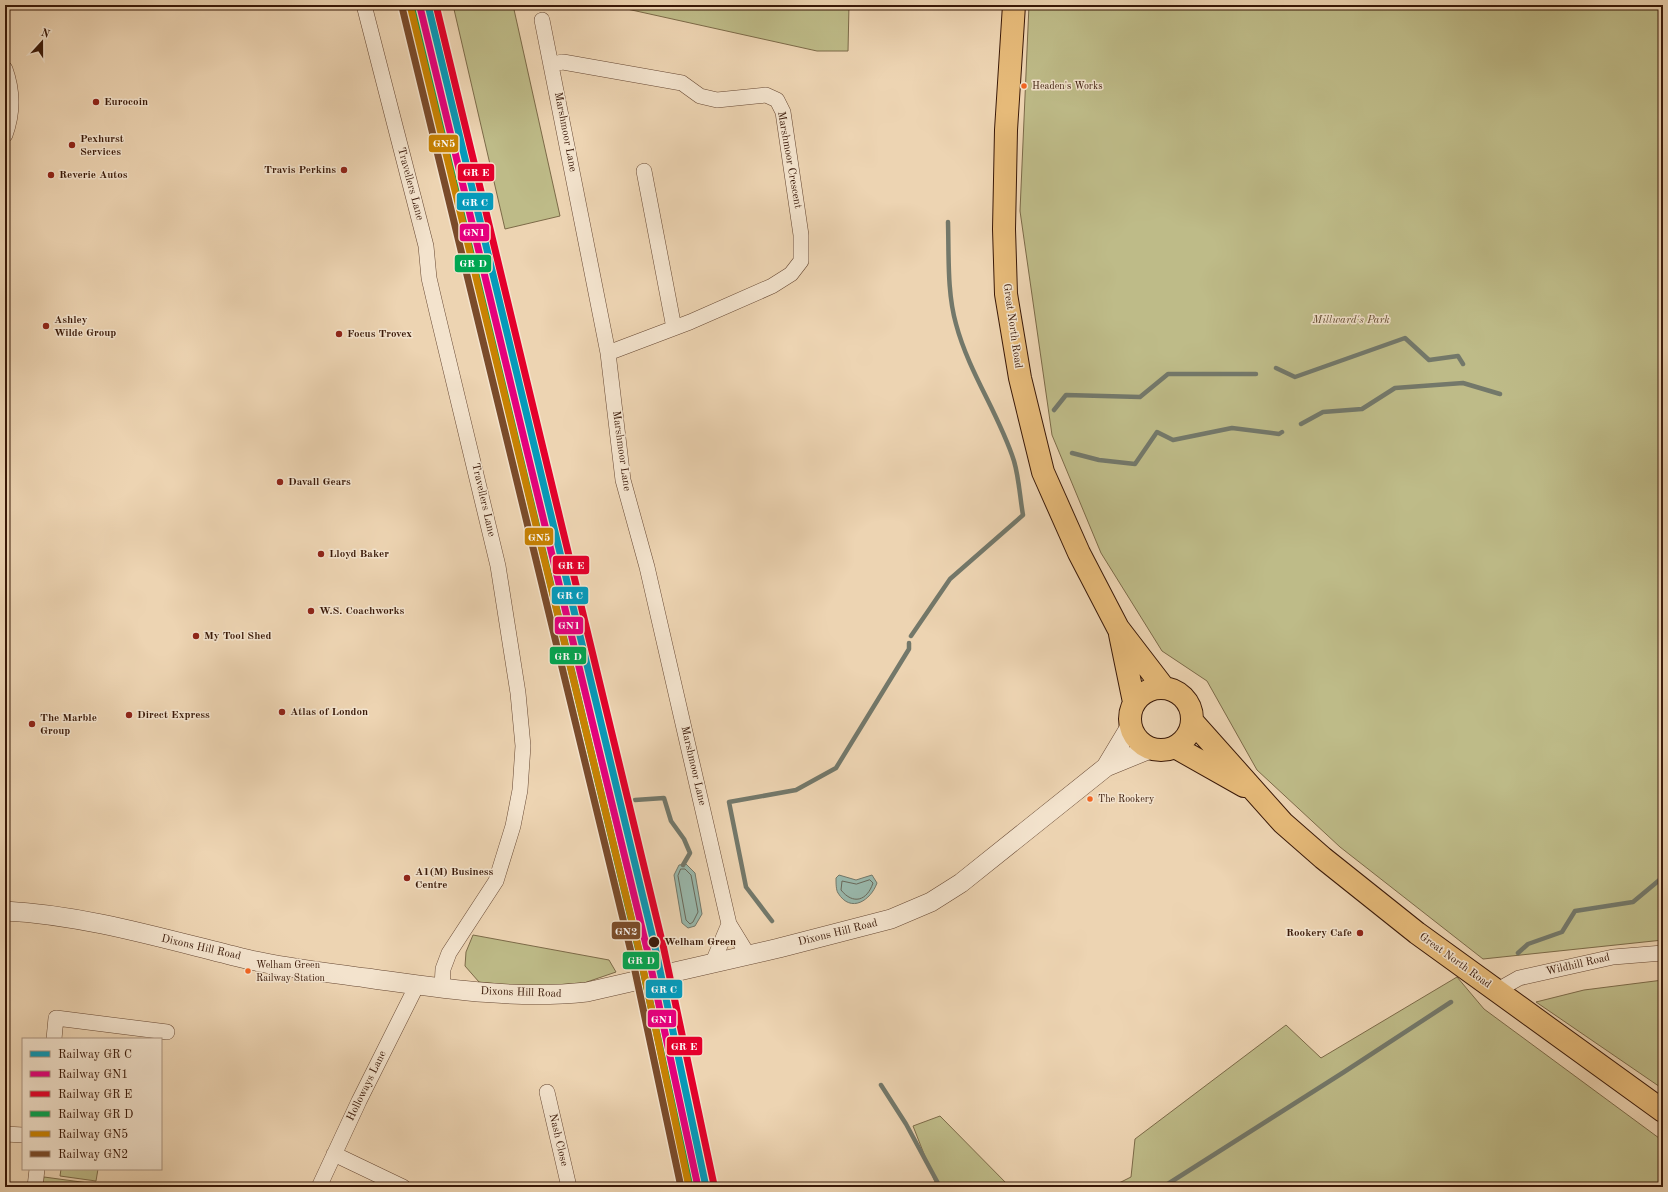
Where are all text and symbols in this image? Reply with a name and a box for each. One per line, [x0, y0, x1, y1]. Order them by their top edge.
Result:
north arrow [22, 22, 62, 62]
text: N [39, 27, 51, 41]
marker: Headen's Works [1019, 81, 1029, 91]
place label: Headen's Works [1032, 81, 1103, 91]
street label: Marshmoor Lane [552, 91, 578, 173]
marker: Eurocoin [91, 97, 101, 107]
place label: Eurocoin [104, 97, 148, 108]
street label: Marshmoor Crescent [775, 111, 803, 210]
place label: Pexhurst Services [80, 134, 124, 158]
line badge: GN5 [428, 134, 459, 153]
text: GN5 [433, 139, 455, 150]
marker: Pexhurst Services [67, 140, 77, 150]
street label: Travellers Lane [395, 146, 425, 222]
line badge: GR E [457, 163, 495, 182]
place label: Travis Perkins [264, 165, 336, 176]
marker: Travis Perkins [339, 165, 349, 175]
text: GR E [463, 168, 490, 179]
marker: Reverie Autos [46, 170, 56, 180]
place label: Reverie Autos [59, 170, 128, 181]
line badge: GR C [456, 192, 494, 211]
text: GR C [462, 198, 488, 209]
line badge: GN1 [459, 223, 490, 242]
text: GN1 [463, 228, 485, 239]
line badge: GR D [454, 254, 492, 273]
text: GR D [459, 259, 487, 270]
street label: Great North Road [1001, 283, 1023, 369]
place label: Ashley Wilde Group [54, 315, 116, 339]
park label: Millward's Park [1311, 315, 1390, 326]
marker: Ashley Wilde Group [41, 321, 51, 331]
marker: Focus Trovex [334, 329, 344, 339]
place label: Focus Trovex [347, 329, 412, 340]
street label: Marshmoor Lane [610, 410, 632, 492]
street label: Travellers Lane [469, 462, 497, 538]
marker: Davall Gears [275, 477, 285, 487]
place label: Davall Gears [288, 477, 351, 488]
line badge: GN5 [524, 527, 554, 546]
text: GN5 [528, 533, 550, 544]
marker: Lloyd Baker [316, 549, 326, 559]
place label: Lloyd Baker [329, 549, 389, 560]
line badge: GR E [552, 555, 590, 575]
text: GR E [558, 561, 585, 572]
line badge: GR C [551, 586, 589, 605]
text: GR C [557, 591, 583, 602]
marker: W.S. Coachworks [306, 606, 316, 616]
place label: W.S. Coachworks [319, 606, 405, 617]
line badge: GN1 [554, 616, 584, 635]
text: GN1 [558, 621, 580, 632]
marker: My Tool Shed [191, 631, 201, 641]
place label: My Tool Shed [204, 631, 272, 642]
line badge: GR D [549, 646, 587, 665]
text: GR D [554, 652, 582, 663]
marker: Atlas of London [277, 707, 287, 717]
place label: Atlas of London [290, 707, 368, 718]
marker: Direct Express [124, 710, 134, 720]
place label: Direct Express [137, 710, 210, 721]
place label: The Marble Group [40, 713, 97, 737]
marker: The Marble Group [27, 719, 37, 729]
street label: Marshmoor Lane [679, 725, 707, 807]
marker: The Rookery [1085, 794, 1095, 804]
place label: The Rookery [1098, 794, 1155, 804]
place label: A1(M) Business Centre [415, 867, 494, 891]
marker: A1(M) Business Centre [402, 873, 412, 883]
street label: Dixons Hill Road [797, 918, 879, 948]
line badge: GN2 [611, 921, 641, 940]
text: GN2 [615, 927, 637, 938]
place label: Rookery Cafe [1286, 928, 1352, 939]
marker: Rookery Cafe [1355, 928, 1365, 938]
street label: Great North Road [1417, 931, 1493, 991]
street label: Dixons Hill Road [160, 933, 242, 963]
marker: Welham Green [647, 935, 661, 949]
place label: Welham Green [664, 937, 736, 948]
line badge: GR D [622, 951, 660, 970]
street label: Wildhill Road [1545, 952, 1611, 978]
text: GR D [627, 956, 655, 967]
place label: Welham Green Railway Station [256, 960, 326, 983]
marker: Welham Green Railway Station [243, 966, 253, 976]
line badge: GR C [645, 979, 683, 999]
text: GR C [651, 985, 677, 996]
street label: Dixons Hill Road [480, 986, 562, 1000]
line badge: GN1 [647, 1009, 677, 1028]
text: GN1 [651, 1015, 673, 1026]
line badge: GR E [666, 1036, 703, 1056]
legend [22, 1038, 162, 1170]
text: GR E [671, 1042, 698, 1053]
text: Railway GR C [58, 1049, 132, 1061]
street label: Holloways Lane [345, 1049, 389, 1123]
text: Railway GN1 [58, 1069, 128, 1081]
text: Railway GR E [58, 1089, 132, 1101]
text: Railway GR D [58, 1109, 133, 1121]
street label: Nash Close [547, 1113, 569, 1167]
text: Railway GN5 [58, 1128, 128, 1141]
text: Railway GN2 [58, 1149, 128, 1161]

